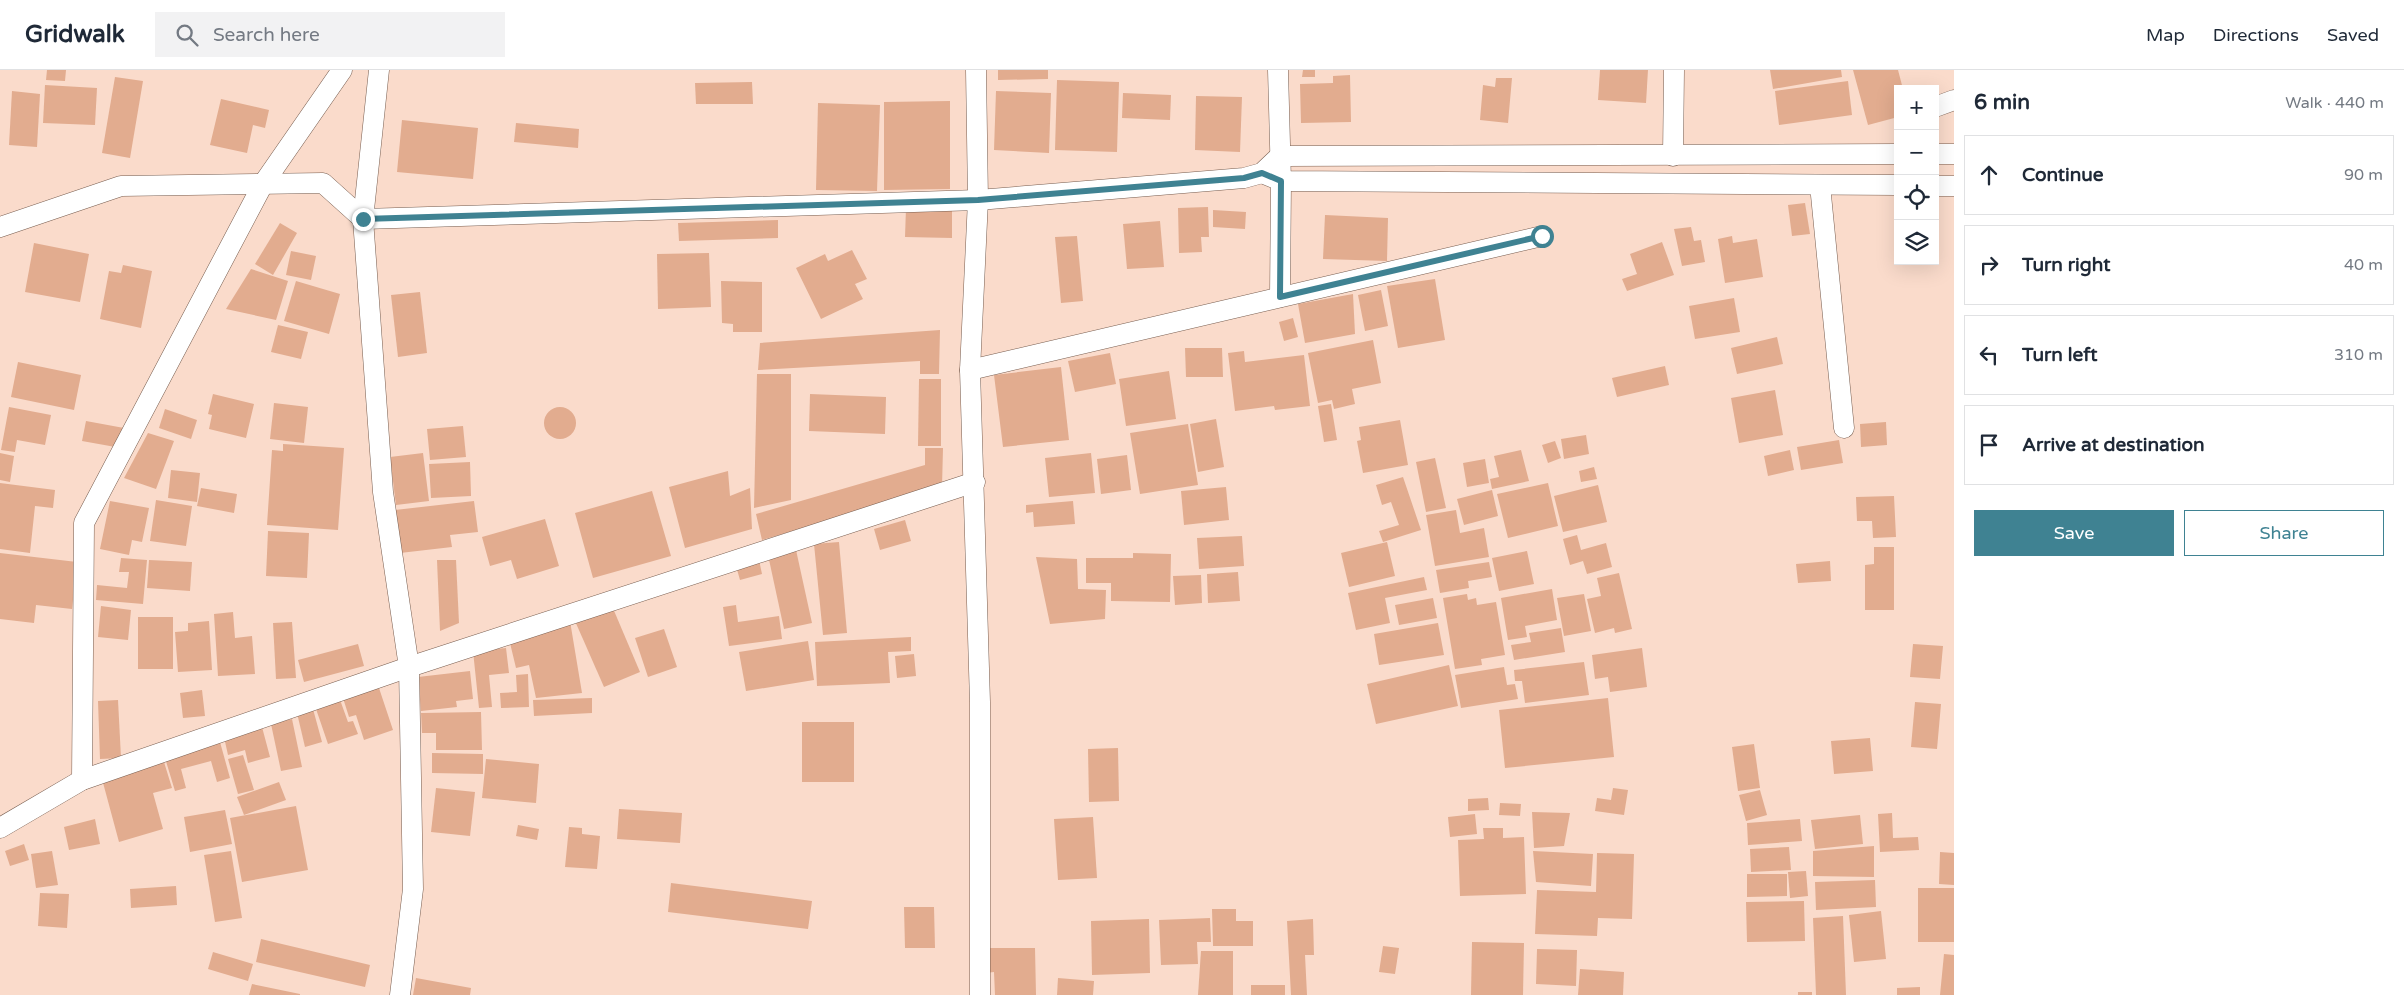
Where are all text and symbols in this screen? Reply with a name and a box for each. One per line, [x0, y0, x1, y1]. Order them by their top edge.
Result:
search box [155, 12, 505, 57]
text: Gridwalk [25, 20, 125, 49]
icon: search [173, 21, 201, 49]
text: Search here [213, 24, 320, 46]
text: Map [2146, 24, 2185, 46]
text: Directions [2213, 24, 2299, 46]
text: Saved [2327, 24, 2379, 46]
map controls [1894, 85, 1939, 265]
button: + [1894, 85, 1939, 130]
text: 6 min [1974, 90, 2030, 115]
text: Walk · 440 m [2285, 93, 2384, 113]
button: − [1894, 130, 1939, 175]
icon: ahead [1975, 161, 2003, 189]
text: Continue [2022, 164, 2104, 186]
text: 90 m [2344, 165, 2383, 185]
button: locate [1894, 175, 1939, 220]
route end [352, 208, 375, 231]
button: layers [1894, 220, 1939, 265]
route start [1531, 225, 1554, 248]
icon: right [1975, 251, 2003, 279]
text: Turn right [2022, 254, 2110, 276]
text: 40 m [2344, 255, 2383, 275]
icon: left [1975, 341, 2003, 369]
text: Turn left [2022, 344, 2098, 366]
text: 310 m [2334, 345, 2383, 365]
icon: arrive [1975, 431, 2003, 459]
text: Arrive at destination [2022, 434, 2205, 456]
button: Save [1974, 510, 2174, 556]
button: Share [2184, 510, 2384, 556]

